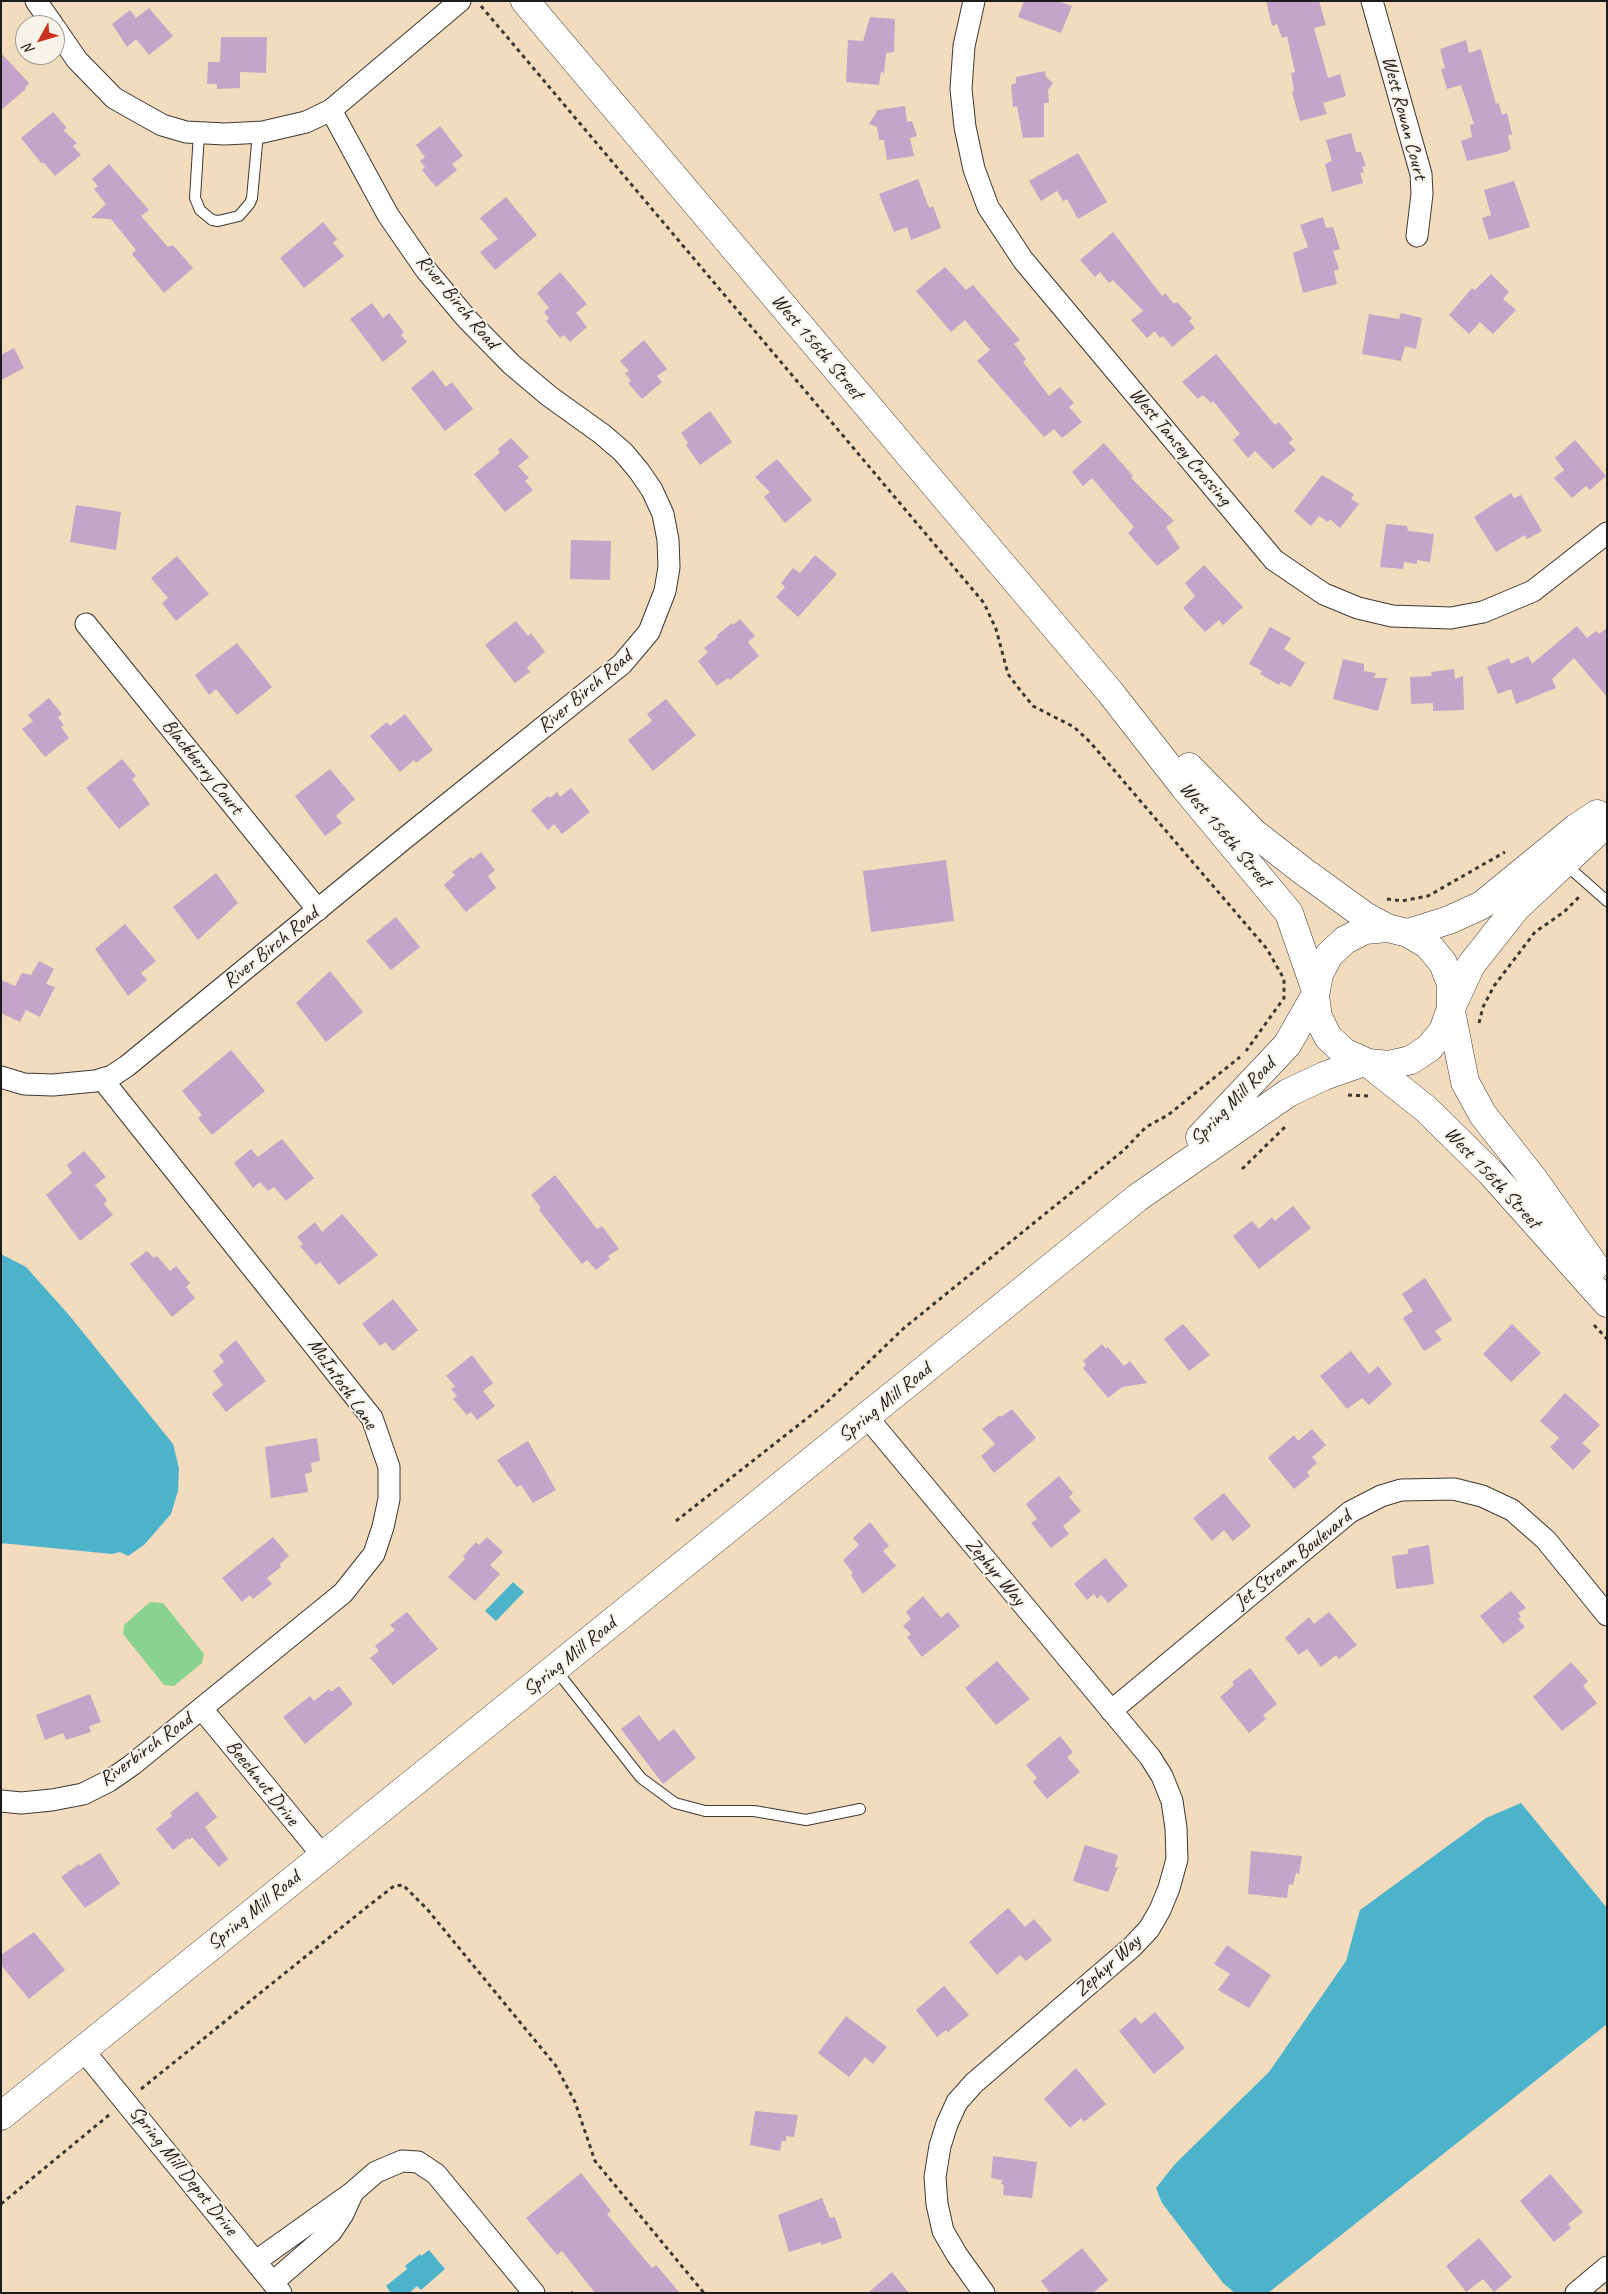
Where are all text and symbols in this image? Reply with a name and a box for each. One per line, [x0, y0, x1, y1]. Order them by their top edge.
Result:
north arrow [15, 15, 65, 65]
text: N [19, 40, 38, 58]
street label: West Rowan Court [1376, 54, 1432, 182]
street label: River Birch Road [411, 250, 503, 354]
street label: West 156th Street [766, 289, 868, 405]
street label: West Tansey Crossing [1124, 383, 1236, 511]
street label: River Birch Road [533, 646, 637, 738]
street label: Blackberry Court [156, 714, 248, 820]
street label: West 156th Street [1174, 777, 1276, 893]
street label: River Birch Road [218, 902, 324, 994]
street label: Spring Mill Road [1185, 1053, 1281, 1151]
street label: West 156th Street [1439, 1122, 1545, 1234]
street label: McIntosh Lane [302, 1334, 382, 1434]
street label: Spring Mill Road [834, 1358, 936, 1448]
street label: Jet Stream Boulevard [1230, 1506, 1356, 1614]
street label: Zephyr Way [960, 1533, 1030, 1611]
street label: Spring Mill Road [519, 1612, 621, 1702]
street label: Riverbirch Road [95, 1708, 197, 1792]
street label: Beechnut Drive [220, 1735, 304, 1831]
street label: Spring Mill Road [203, 1866, 305, 1956]
street label: Zephyr Way [1070, 1930, 1146, 2002]
street label: Spring Mill Depot Drive [124, 2102, 242, 2240]

